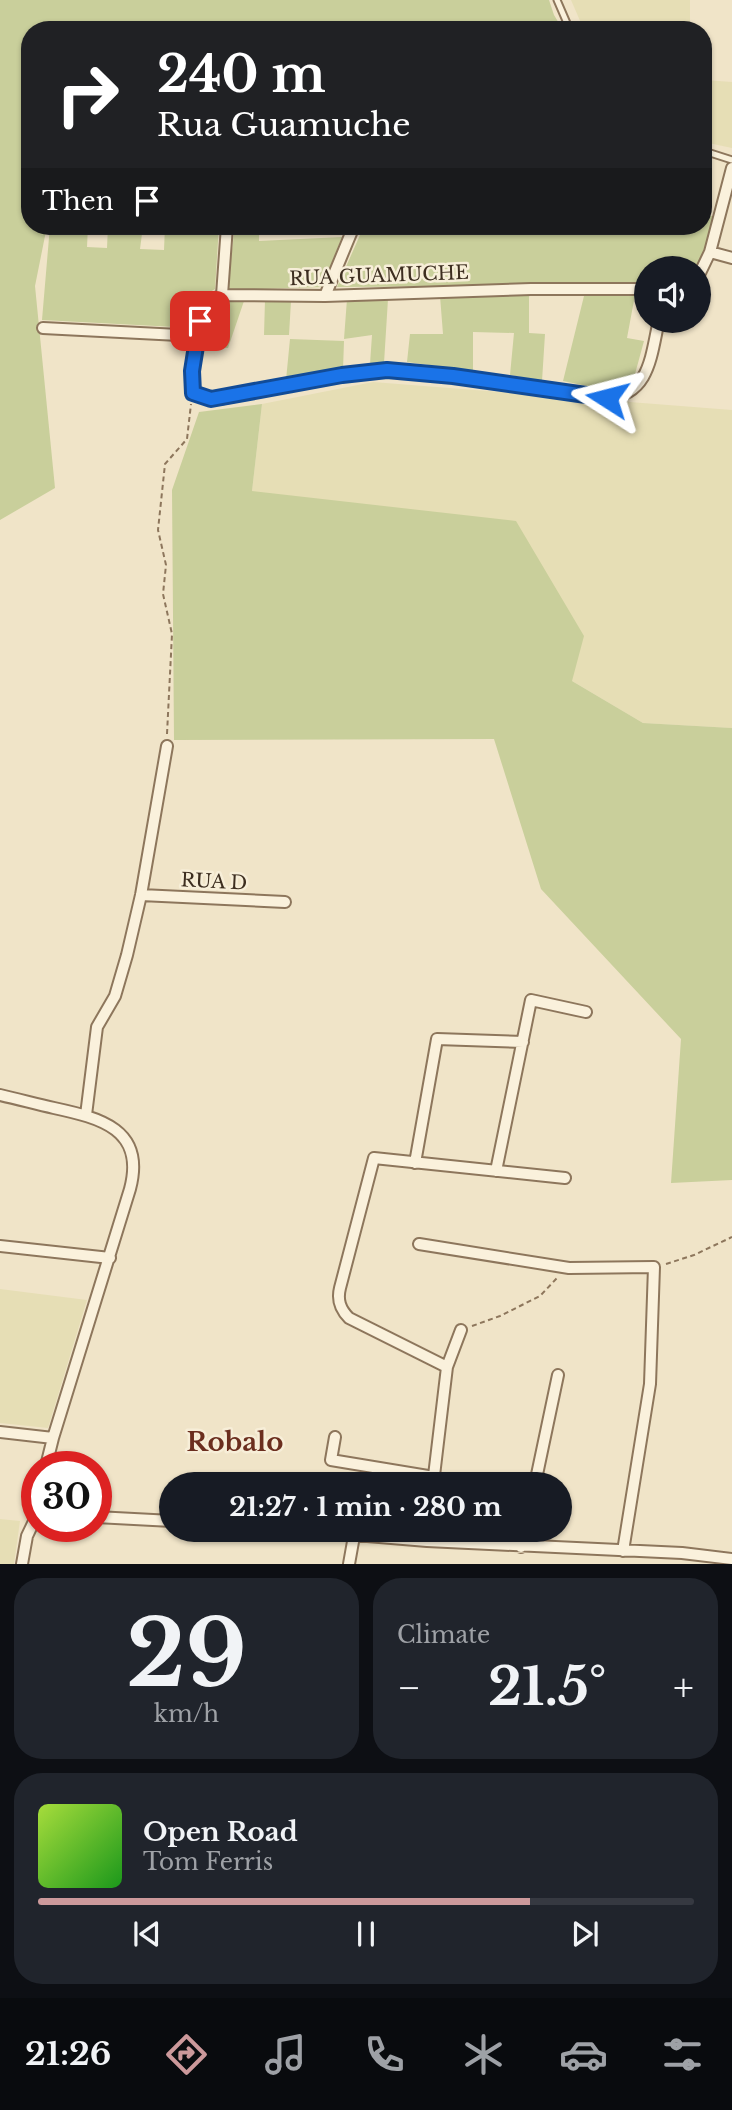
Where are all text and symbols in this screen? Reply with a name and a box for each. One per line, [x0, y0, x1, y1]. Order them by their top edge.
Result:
text: 240 m [157, 44, 326, 105]
icon: right [42, 49, 133, 140]
text: Rua Guamuche [157, 105, 411, 145]
icon: arrive [128, 182, 166, 220]
text: Then [42, 185, 114, 217]
map controls [634, 256, 711, 333]
button: sound [634, 256, 711, 333]
street label: RUA GUAMUCHE [289, 261, 469, 290]
pin [170, 291, 230, 351]
icon: arrive [181, 302, 219, 340]
position arrow [570, 361, 644, 435]
street label: RUA D [180, 868, 248, 895]
district label: Robalo [187, 1426, 283, 1458]
speed limit sign: 30 [21, 1451, 112, 1542]
text: 21:27 · 1 min · 280 m [229, 1491, 502, 1523]
text: 29 [126, 1598, 247, 1711]
text: Climate [397, 1621, 490, 1649]
text: 21.5° [488, 1655, 606, 1719]
text: − [397, 1664, 421, 1711]
text: + [673, 1664, 694, 1711]
text: km/h [154, 1700, 219, 1728]
text: Open Road [143, 1816, 298, 1848]
text: Tom Ferris [143, 1848, 273, 1876]
icon: previous [128, 1915, 166, 1953]
icon: pause [347, 1915, 385, 1953]
icon: next [566, 1915, 604, 1953]
icon: directions [162, 2030, 211, 2079]
icon: music [261, 2030, 310, 2079]
icon: phone [360, 2030, 409, 2079]
icon: climate [459, 2030, 508, 2079]
icon: car [559, 2030, 608, 2079]
icon: filters [658, 2030, 707, 2079]
text: 21:26 [25, 2034, 111, 2074]

